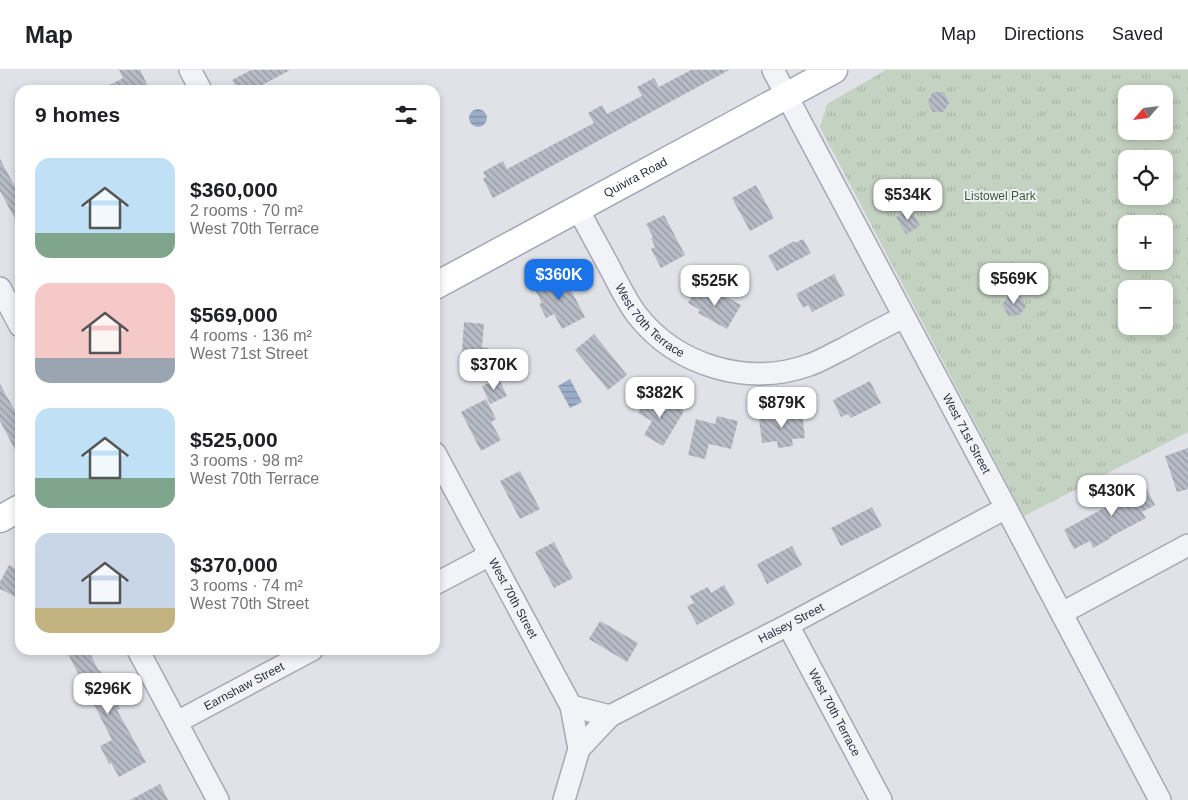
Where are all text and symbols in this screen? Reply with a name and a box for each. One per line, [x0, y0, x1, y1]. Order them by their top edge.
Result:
text: Map [25, 21, 73, 48]
text: Map [941, 24, 976, 44]
text: Directions [1004, 24, 1084, 44]
text: Saved [1112, 24, 1163, 44]
north arrow [1118, 85, 1172, 140]
map controls [1118, 85, 1173, 335]
icon: filters [392, 101, 420, 129]
text: 9 homes [35, 103, 120, 126]
button: locate [1118, 150, 1173, 205]
street label: Quivira Road [601, 155, 670, 200]
icon: home [75, 178, 135, 238]
text: $360,000 [190, 178, 278, 201]
pin: $534K [873, 178, 943, 221]
text: $534K [884, 186, 932, 203]
park label: Listowel Park [964, 189, 1037, 203]
text: 2 rooms · 70 m² [190, 202, 303, 219]
button: + [1118, 215, 1173, 270]
text: West 70th Terrace [190, 220, 319, 237]
pin: $360K [524, 258, 594, 301]
pin: $569K [979, 262, 1049, 305]
pin: $525K [680, 264, 750, 307]
text: $360K [535, 266, 583, 283]
text: $569K [990, 270, 1038, 287]
text: $525K [691, 272, 739, 289]
button: − [1118, 280, 1173, 335]
street label: West 70th Terrace [612, 281, 687, 360]
icon: home [75, 303, 135, 363]
text: $569,000 [190, 303, 278, 326]
text: 4 rooms · 136 m² [190, 327, 312, 344]
text: West 71st Street [190, 345, 308, 362]
pin: $370K [459, 348, 529, 391]
text: $370K [470, 356, 518, 373]
pin: $382K [625, 376, 695, 419]
text: $382K [636, 384, 684, 401]
pin: $879K [747, 386, 817, 429]
street label: West 71st Street [940, 391, 994, 477]
text: $879K [758, 394, 806, 411]
icon: home [75, 428, 135, 488]
text: $525,000 [190, 428, 278, 451]
text: 3 rooms · 98 m² [190, 452, 303, 469]
text: West 70th Terrace [190, 470, 319, 487]
pin: $430K [1077, 474, 1147, 517]
text: $430K [1088, 482, 1136, 499]
icon: home [75, 553, 135, 613]
text: $370,000 [190, 553, 278, 576]
street label: West 70th Street [486, 556, 541, 642]
text: 3 rooms · 74 m² [190, 577, 303, 594]
text: West 70th Street [190, 595, 309, 612]
street label: Halsey Street [756, 600, 827, 646]
street label: Earnshaw Street [202, 659, 287, 713]
street label: West 70th Terrace [805, 666, 864, 759]
pin: $296K [73, 672, 143, 715]
text: $296K [84, 680, 132, 697]

